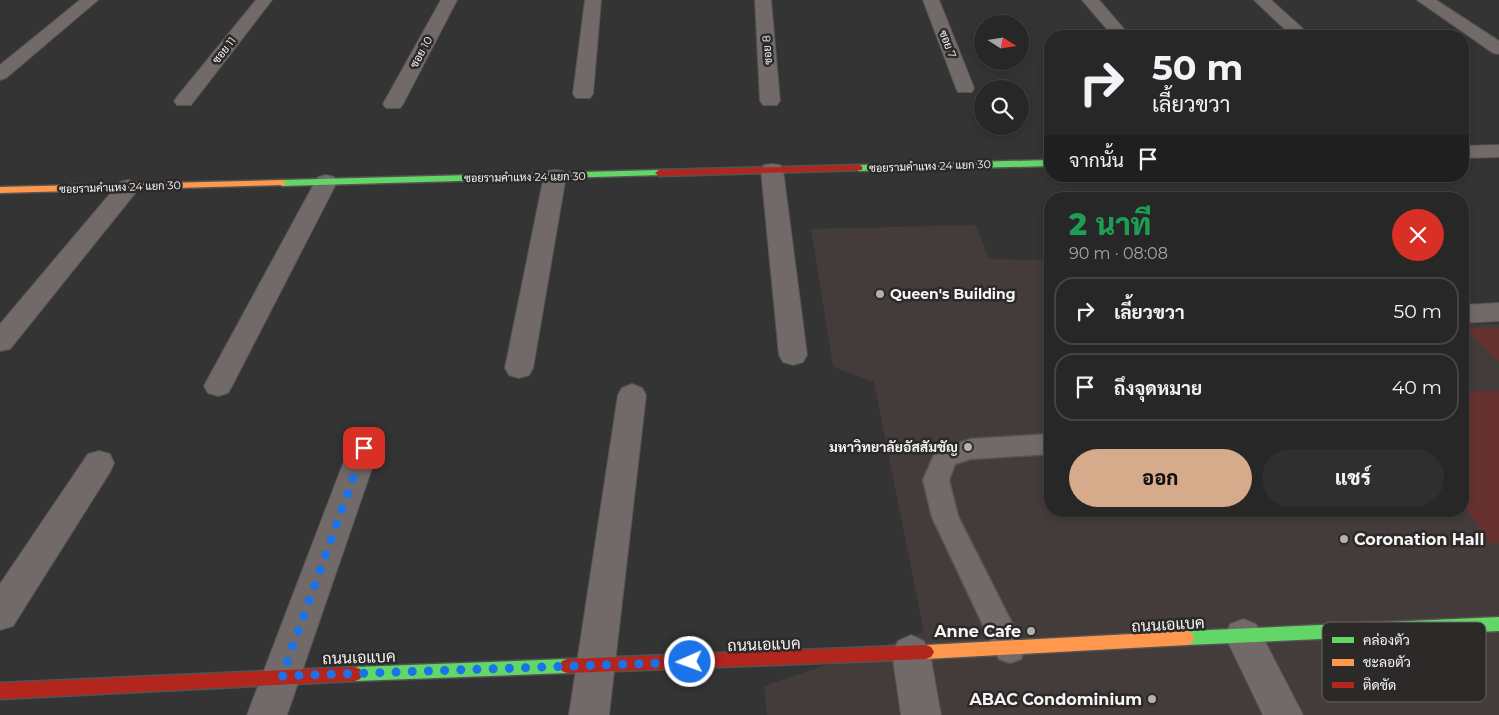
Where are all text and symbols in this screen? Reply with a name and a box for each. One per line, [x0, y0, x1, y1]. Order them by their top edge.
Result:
north arrow [974, 15, 1029, 70]
map controls [974, 15, 1029, 135]
street label: ซอย 7 [936, 28, 960, 60]
street label: ซอย 11 [209, 34, 239, 66]
street label: ซอย 10 [407, 34, 435, 70]
street label: ซอย 8 [759, 35, 775, 65]
text: 50 m [1152, 46, 1243, 89]
icon: right [1069, 50, 1134, 115]
button: search [974, 80, 1029, 135]
text: เลี้ยวขวา [1152, 91, 1230, 118]
icon: arrive [1134, 145, 1162, 173]
text: จากนั้น [1069, 149, 1124, 172]
street label: ซอยรามคำแหง 24 แยก 30 [869, 157, 991, 175]
street label: ซอยรามคำแหง 24 แยก 30 [464, 169, 586, 185]
street label: ซอยรามคำแหง 24 แยก 30 [59, 178, 181, 196]
text: 2 นาที [1069, 206, 1151, 243]
button: close [1392, 209, 1444, 261]
text: 90 m · 08:08 [1069, 244, 1168, 263]
place label: Queen's Building [890, 285, 1016, 303]
marker: Queen's Building [874, 288, 886, 300]
icon: right [1071, 297, 1099, 325]
text: 50 m [1394, 300, 1442, 323]
text: เลี้ยวขวา [1114, 301, 1185, 324]
icon: arrive [1071, 373, 1099, 401]
text: 40 m [1392, 376, 1442, 399]
text: ถึงจุดหมาย [1114, 377, 1202, 400]
pin [343, 427, 385, 469]
icon: arrive [350, 434, 378, 462]
place label: มหาวิทยาลัยอัสสัมชัญ [829, 438, 958, 456]
marker: มหาวิทยาลัยอัสสัมชัญ [962, 441, 974, 453]
button: ออก [1069, 449, 1252, 507]
button: แชร์ [1262, 449, 1444, 507]
place label: Coronation Hall [1354, 530, 1484, 549]
marker: Coronation Hall [1338, 533, 1350, 545]
street label: ถนนเอแบค [1131, 613, 1205, 636]
place label: Anne Cafe [933, 622, 1021, 641]
legend [1322, 622, 1486, 702]
marker: Anne Cafe [1025, 625, 1037, 637]
text: คล่องตัว [1363, 631, 1410, 649]
street label: ถนนเอแบค [727, 634, 801, 655]
position arrow [663, 635, 715, 687]
street label: ถนนเอแบค [322, 647, 396, 668]
text: ชะลอตัว [1363, 653, 1411, 671]
text: ติดขัด [1363, 676, 1396, 694]
place label: ABAC Condominium [969, 690, 1142, 709]
marker: ABAC Condominium [1146, 693, 1158, 705]

